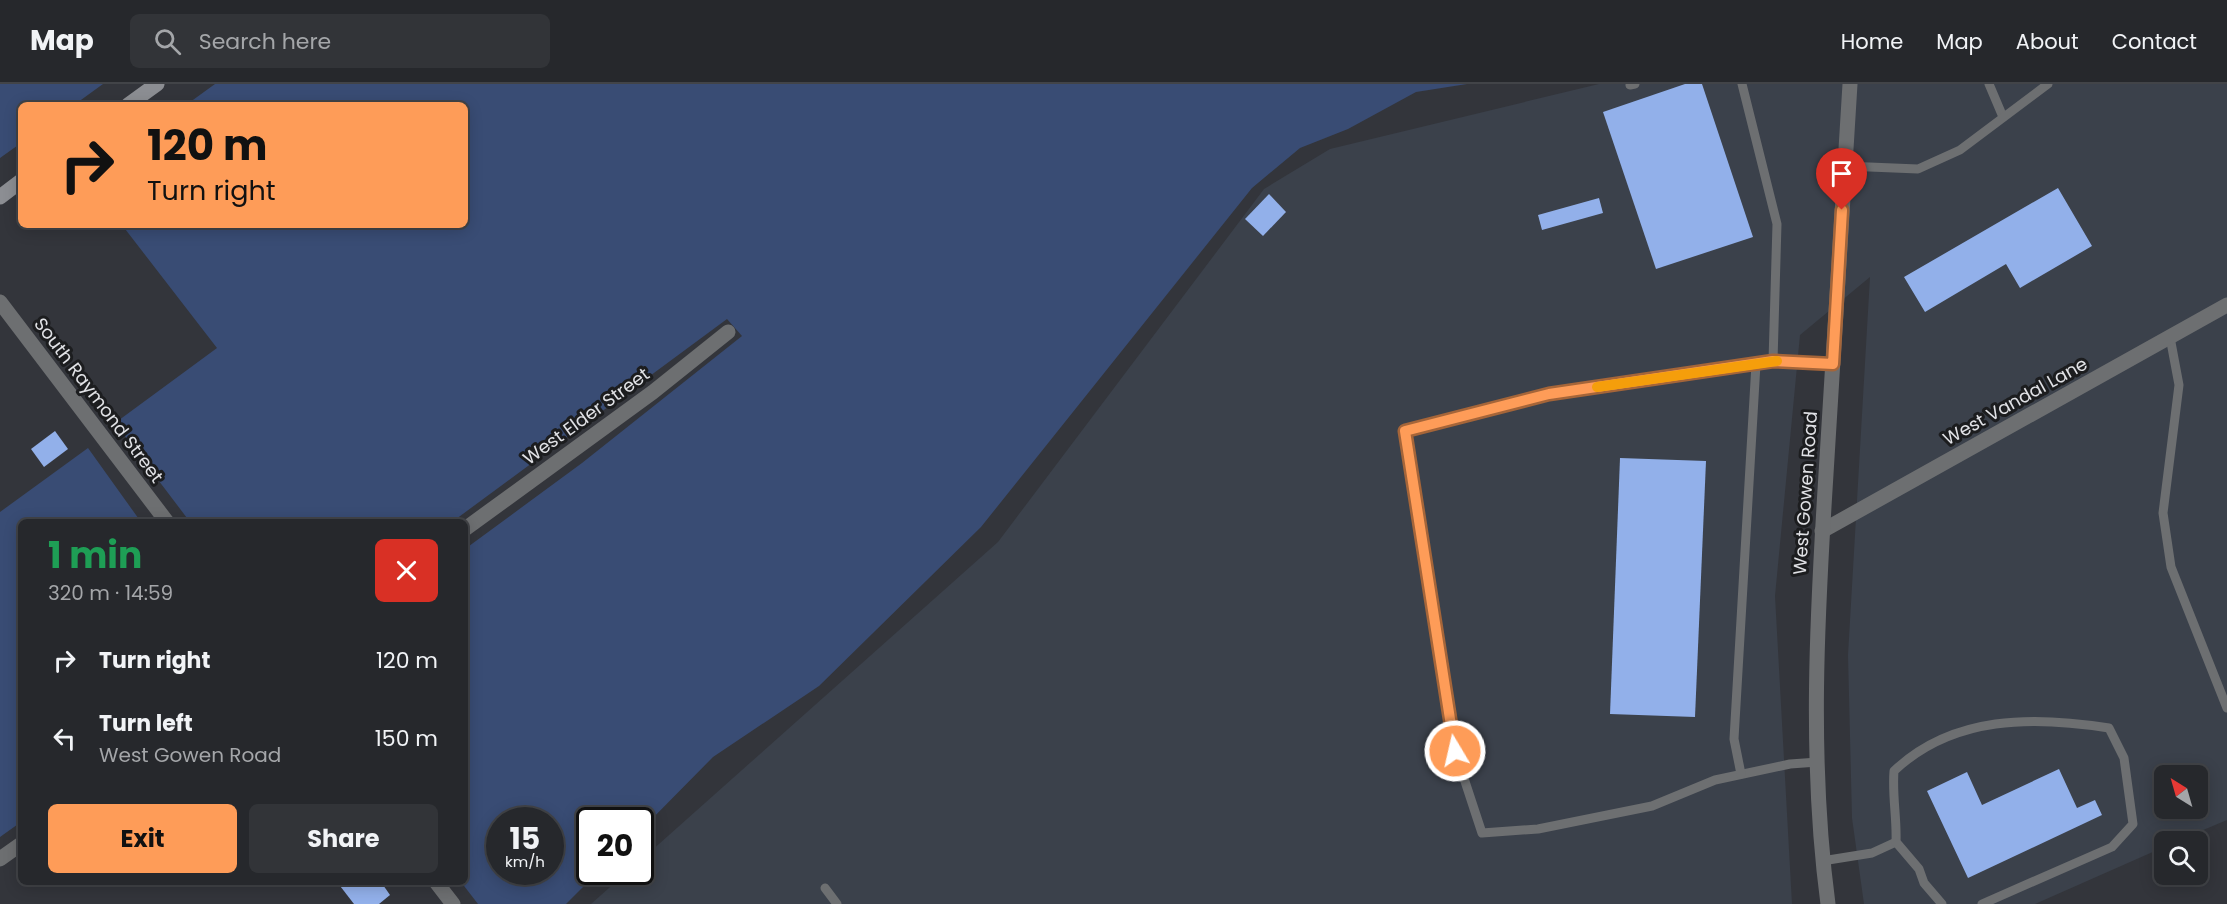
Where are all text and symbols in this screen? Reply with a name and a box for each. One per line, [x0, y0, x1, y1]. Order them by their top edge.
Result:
search box [130, 14, 550, 68]
text: Map [30, 21, 94, 60]
icon: search [151, 25, 184, 58]
text: Search here [199, 26, 331, 57]
text: Home [1841, 27, 1903, 56]
text: Map [1936, 27, 1983, 56]
text: About [2016, 27, 2079, 56]
text: Contact [2112, 27, 2197, 56]
text: 120 m [147, 116, 268, 175]
icon: right [48, 126, 126, 204]
pin [1816, 148, 1867, 210]
icon: arrive [1825, 157, 1858, 190]
text: Turn right [147, 172, 276, 209]
street label: South Raymond Street [29, 312, 169, 488]
street label: West Vandal Lane [1938, 351, 2092, 451]
street label: West Elder Street [518, 362, 654, 470]
street label: West Gowen Road [1787, 410, 1823, 576]
text: 1 min [48, 530, 142, 581]
button: close [375, 539, 438, 602]
text: 320 m · 14:59 [48, 579, 173, 607]
icon: right [48, 644, 81, 677]
text: Turn right [99, 645, 210, 676]
text: 120 m [376, 645, 438, 676]
text: Turn left [99, 708, 193, 739]
position arrow [1423, 719, 1487, 783]
icon: left [48, 722, 81, 755]
text: 150 m [375, 723, 438, 754]
text: West Gowen Road [99, 741, 281, 769]
north arrow [2154, 765, 2208, 819]
map controls [2154, 765, 2208, 885]
button: Exit [48, 804, 237, 873]
button: Share [249, 804, 438, 873]
speed limit sign: 20 [576, 807, 654, 885]
text: 15 [510, 817, 540, 860]
button: search [2154, 831, 2208, 885]
text: km/h [505, 851, 545, 872]

